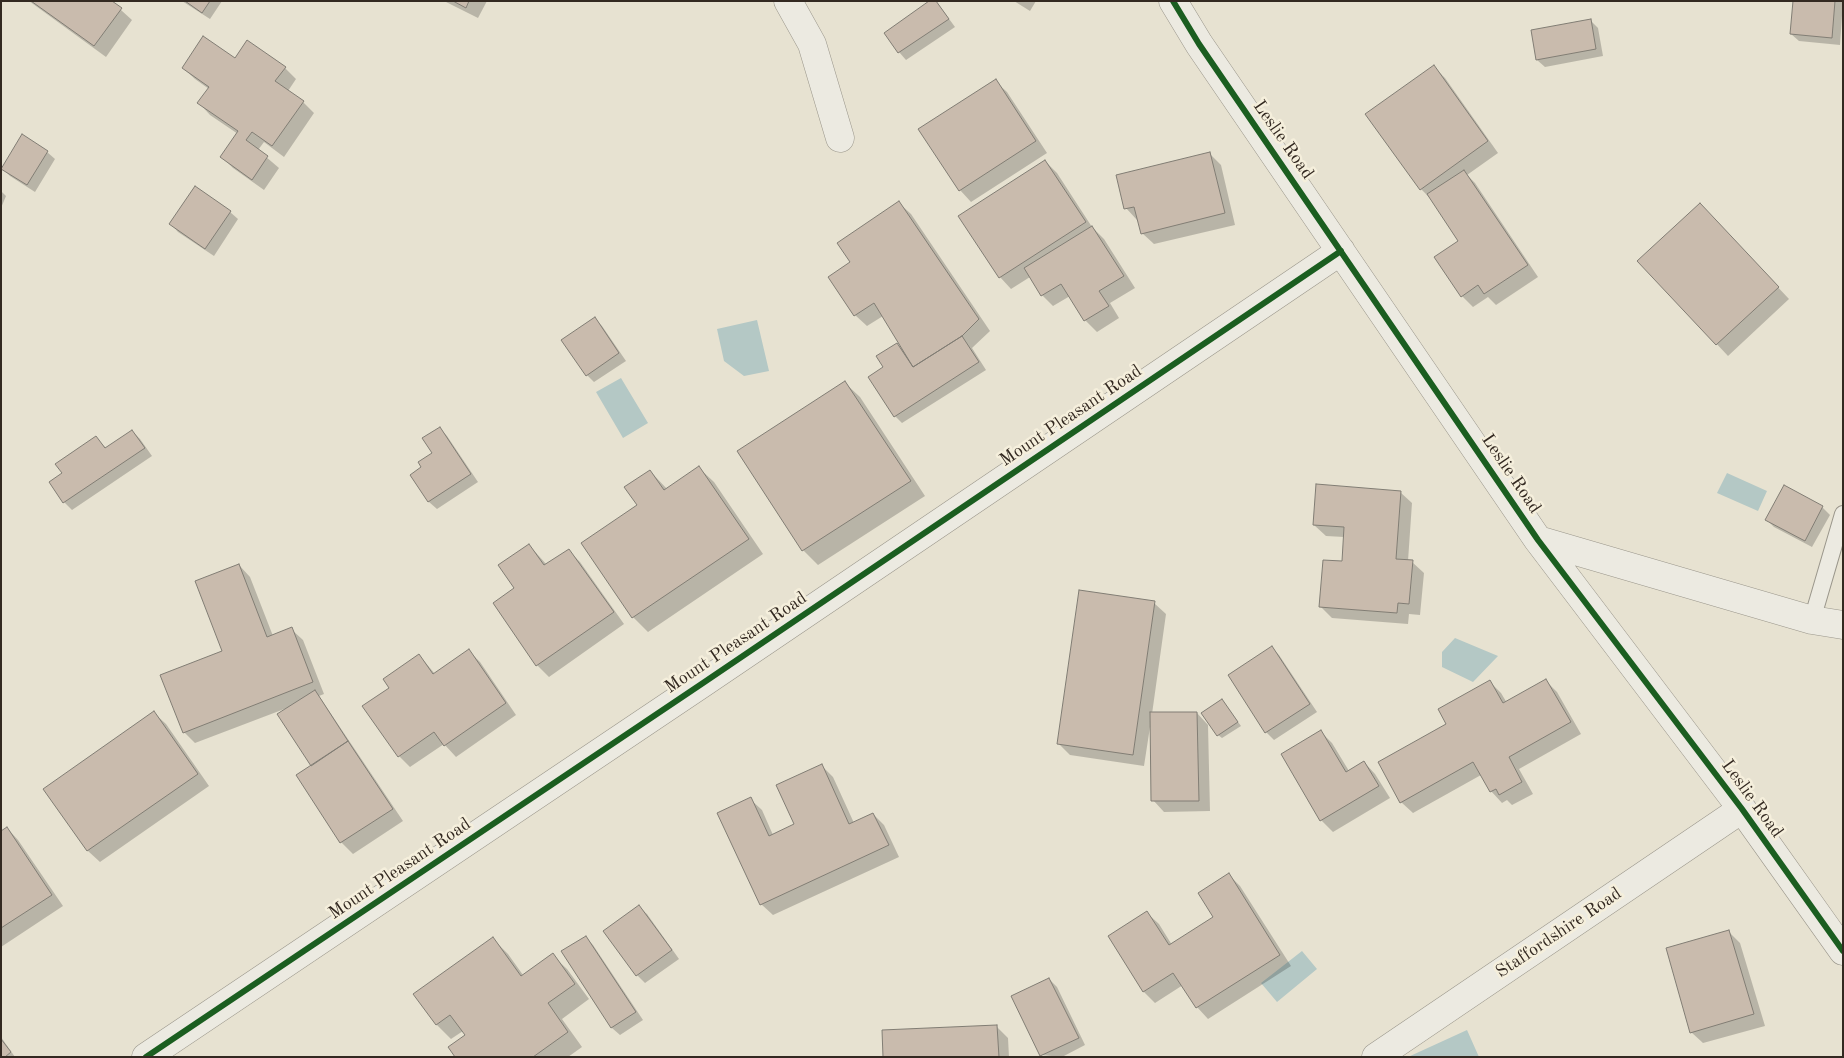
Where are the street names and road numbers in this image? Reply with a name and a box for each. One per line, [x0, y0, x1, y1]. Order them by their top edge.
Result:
street label: Leslie Road [1248, 96, 1318, 184]
street label: Mount Pleasant Road [996, 360, 1146, 472]
street label: Leslie Road [1477, 430, 1545, 518]
street label: Mount Pleasant Road [661, 587, 811, 699]
street label: Leslie Road [1716, 756, 1788, 842]
street label: Mount Pleasant Road [325, 813, 475, 925]
street label: Staffordshire Road [1492, 883, 1626, 983]

